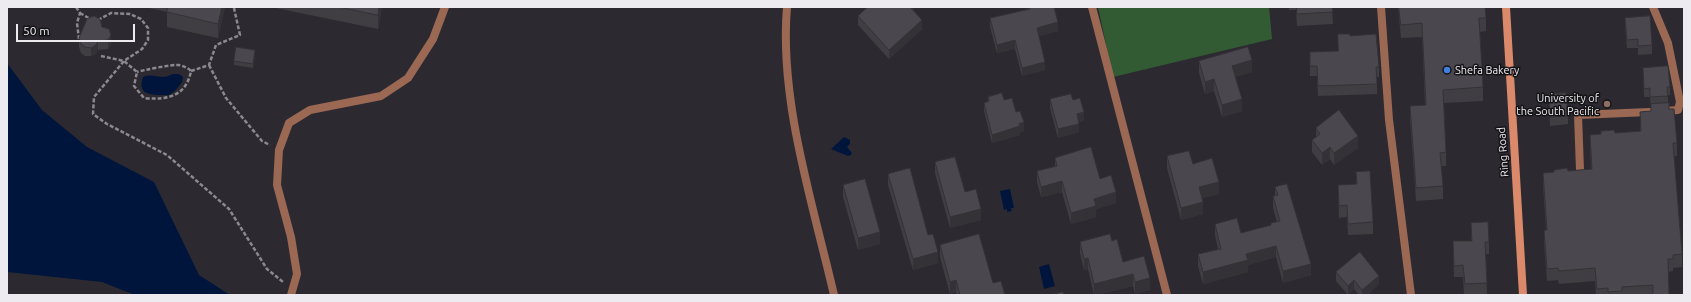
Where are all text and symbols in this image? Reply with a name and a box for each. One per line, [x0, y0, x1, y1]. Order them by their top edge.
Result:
scale bar [18, 16, 137, 42]
text: 50 m [23, 24, 50, 37]
place label: Shefa Bakery [1455, 63, 1519, 77]
marker: Shefa Bakery [1442, 65, 1452, 75]
place label: University of the South Pacific [1516, 91, 1599, 117]
marker: University of the South Pacific [1602, 99, 1612, 109]
street label: Ring Road [1495, 127, 1511, 177]

